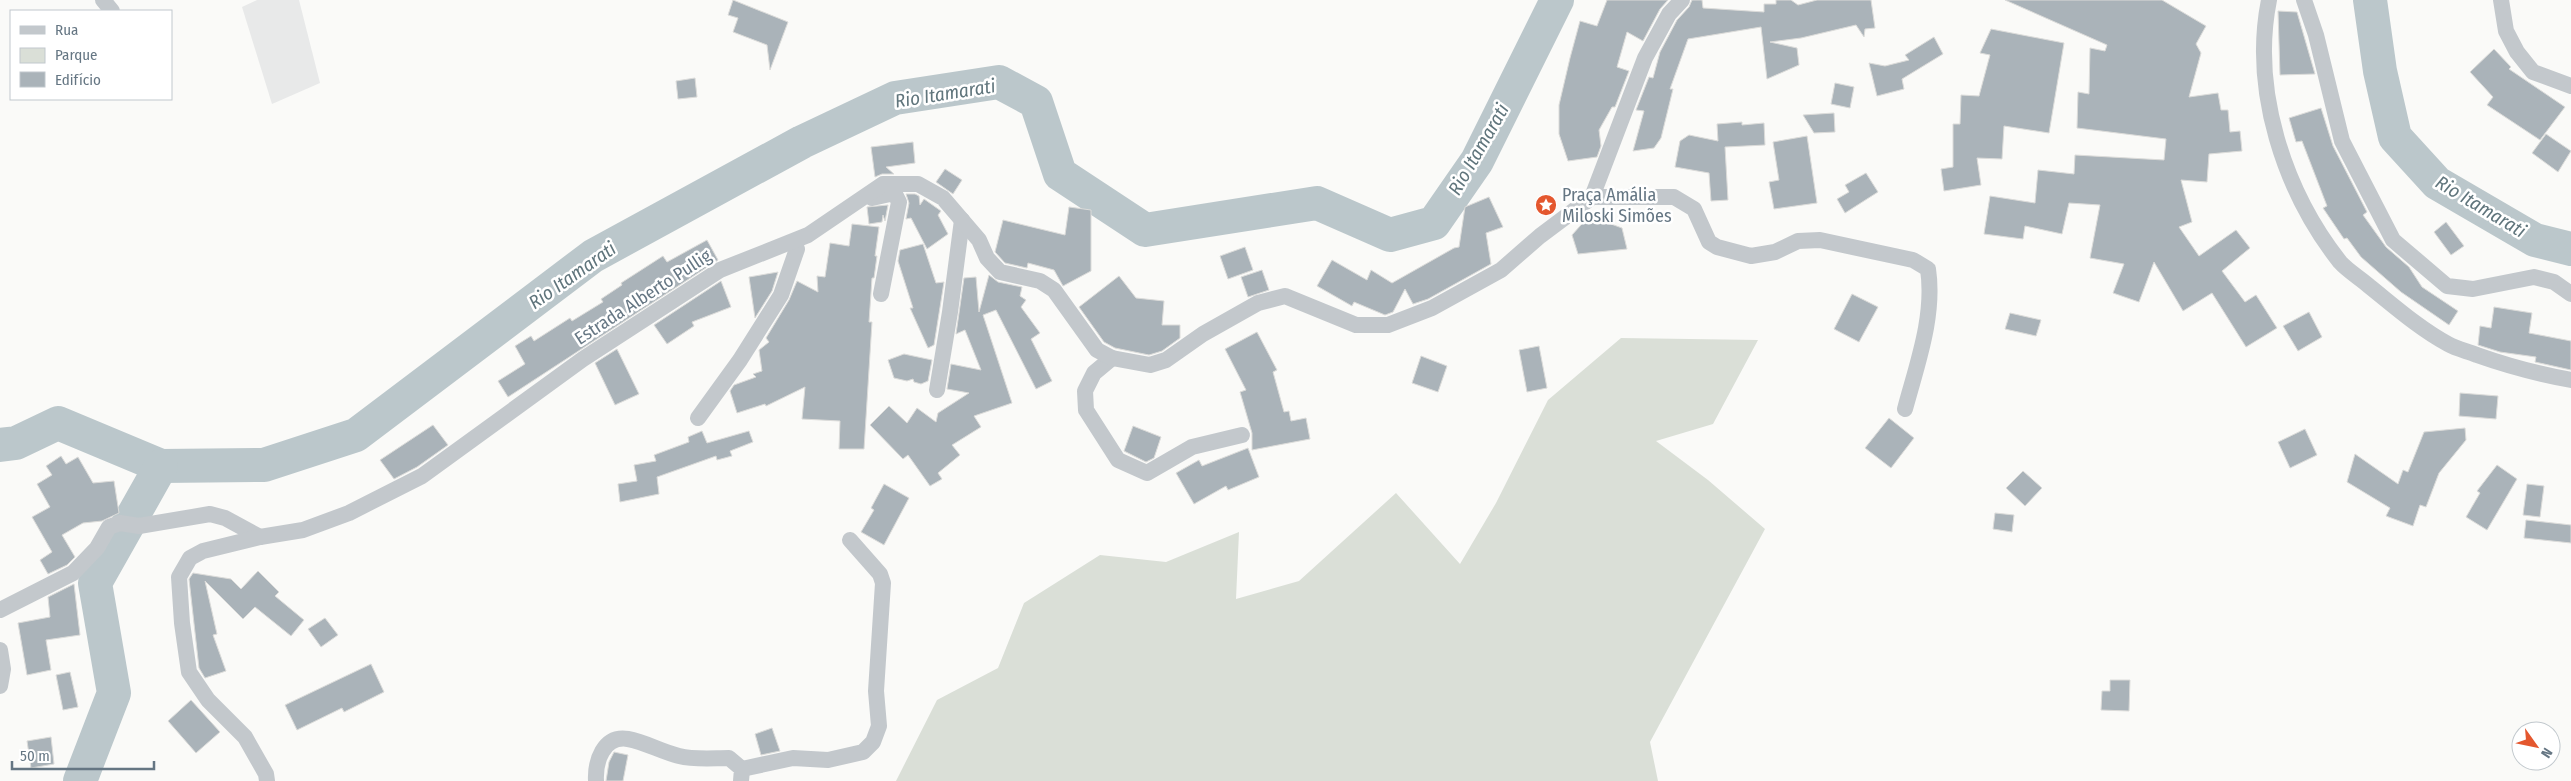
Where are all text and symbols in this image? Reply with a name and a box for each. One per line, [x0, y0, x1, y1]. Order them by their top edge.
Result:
legend [10, 10, 172, 100]
text: Rua [55, 21, 78, 39]
text: Parque [55, 46, 98, 64]
text: Edifício [55, 71, 101, 89]
water label: Rio Itamarati [893, 74, 997, 113]
water label: Rio Itamarati [1443, 99, 1514, 199]
water label: Rio Itamarati [2431, 170, 2530, 242]
place label: Praça Amália Miloski Simões [1562, 184, 1672, 227]
place icon: Praça Amália Miloski Simões [1534, 193, 1558, 217]
water label: Rio Itamarati [524, 237, 621, 314]
street label: Estrada Alberto Pullig [571, 244, 716, 349]
north arrow [2511, 721, 2561, 771]
scale bar [12, 738, 155, 770]
text: N [2537, 745, 2556, 761]
text: 50 m [20, 747, 50, 765]

